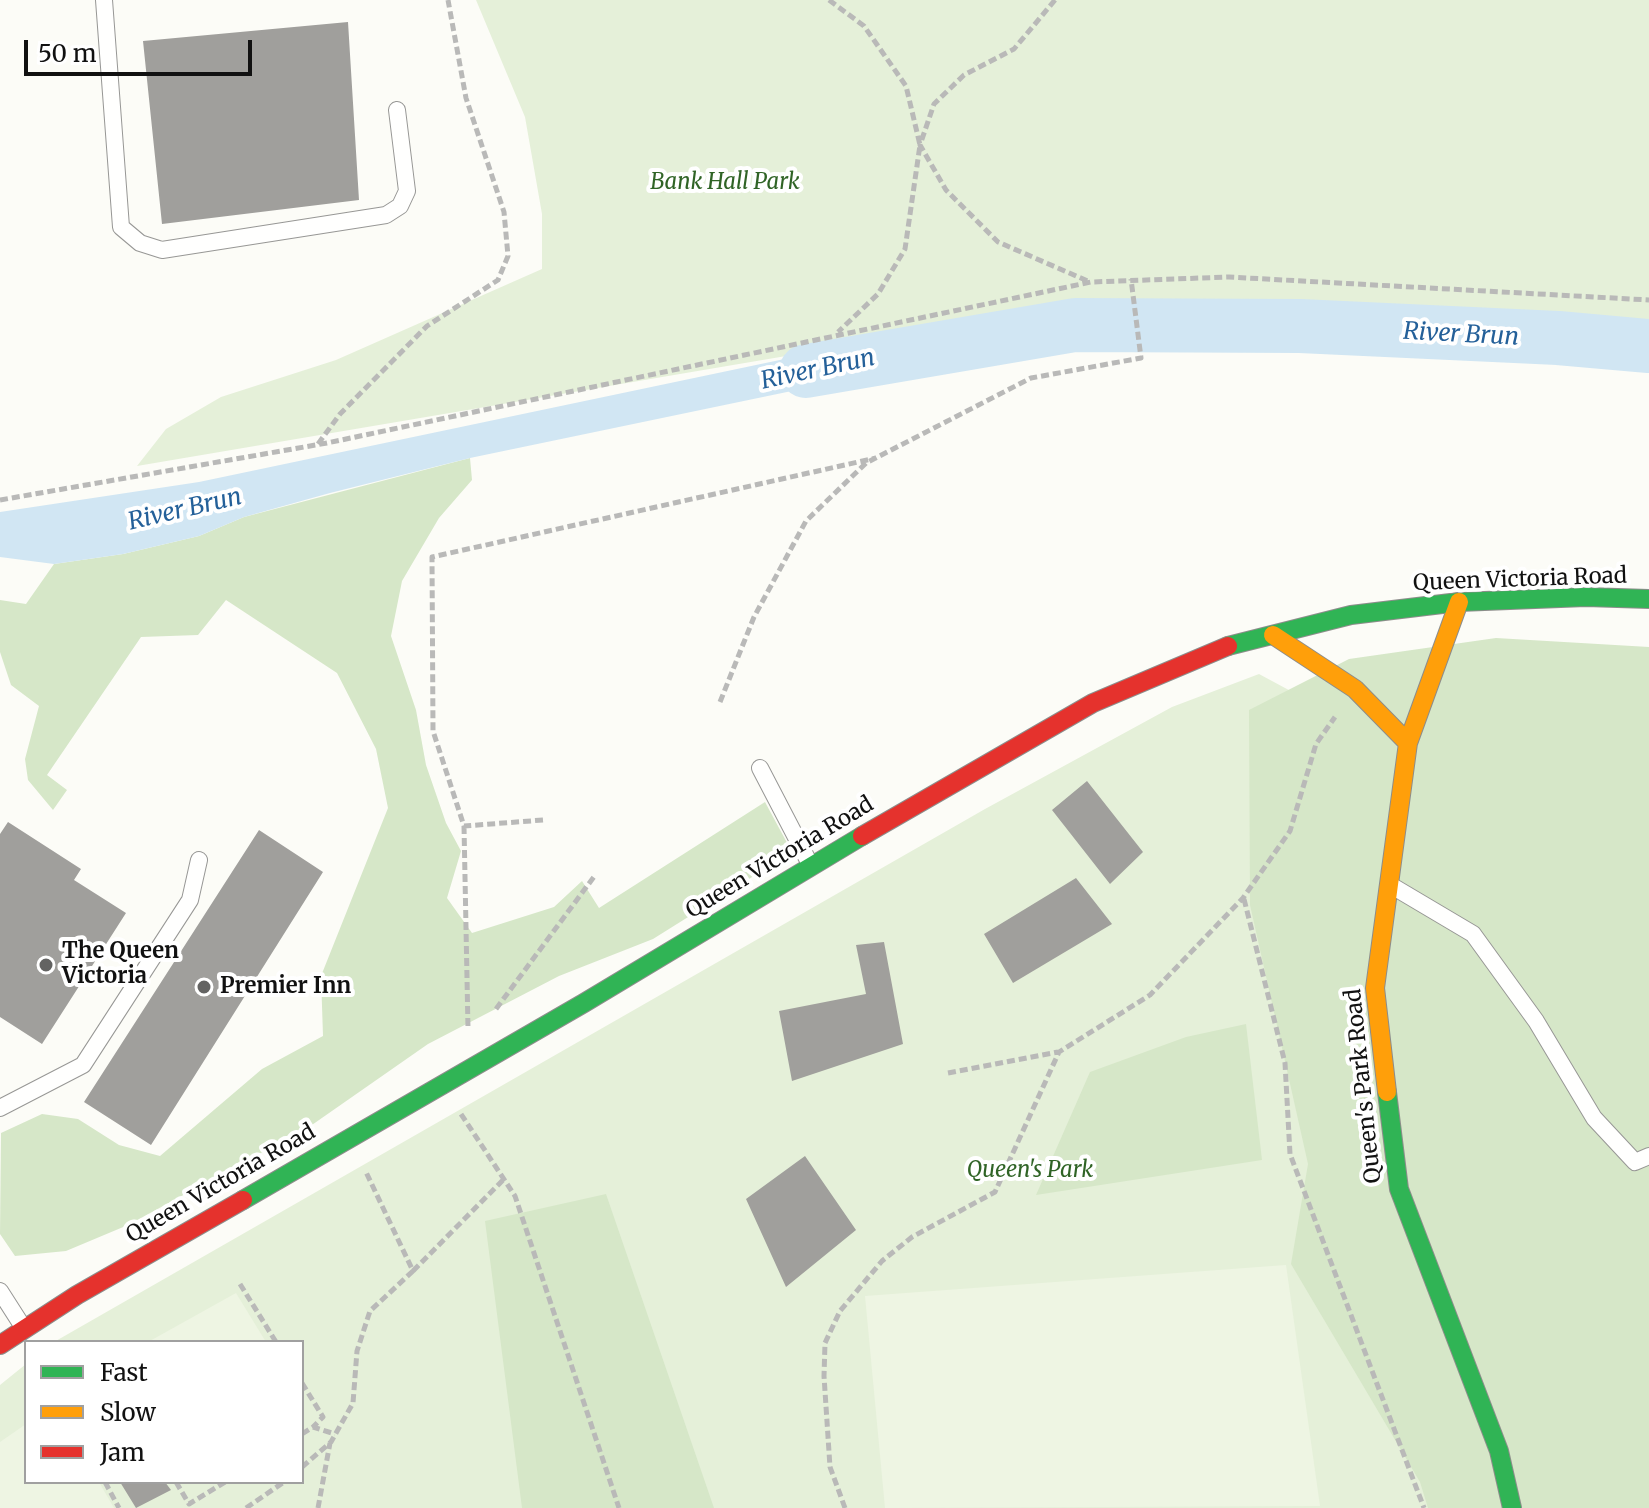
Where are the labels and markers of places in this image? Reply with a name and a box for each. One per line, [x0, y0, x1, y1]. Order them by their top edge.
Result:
place label: The Queen Victoria [62, 939, 179, 990]
marker: The Queen Victoria [37, 956, 55, 974]
place label: Premier Inn [220, 974, 351, 1000]
marker: Premier Inn [195, 978, 213, 996]

